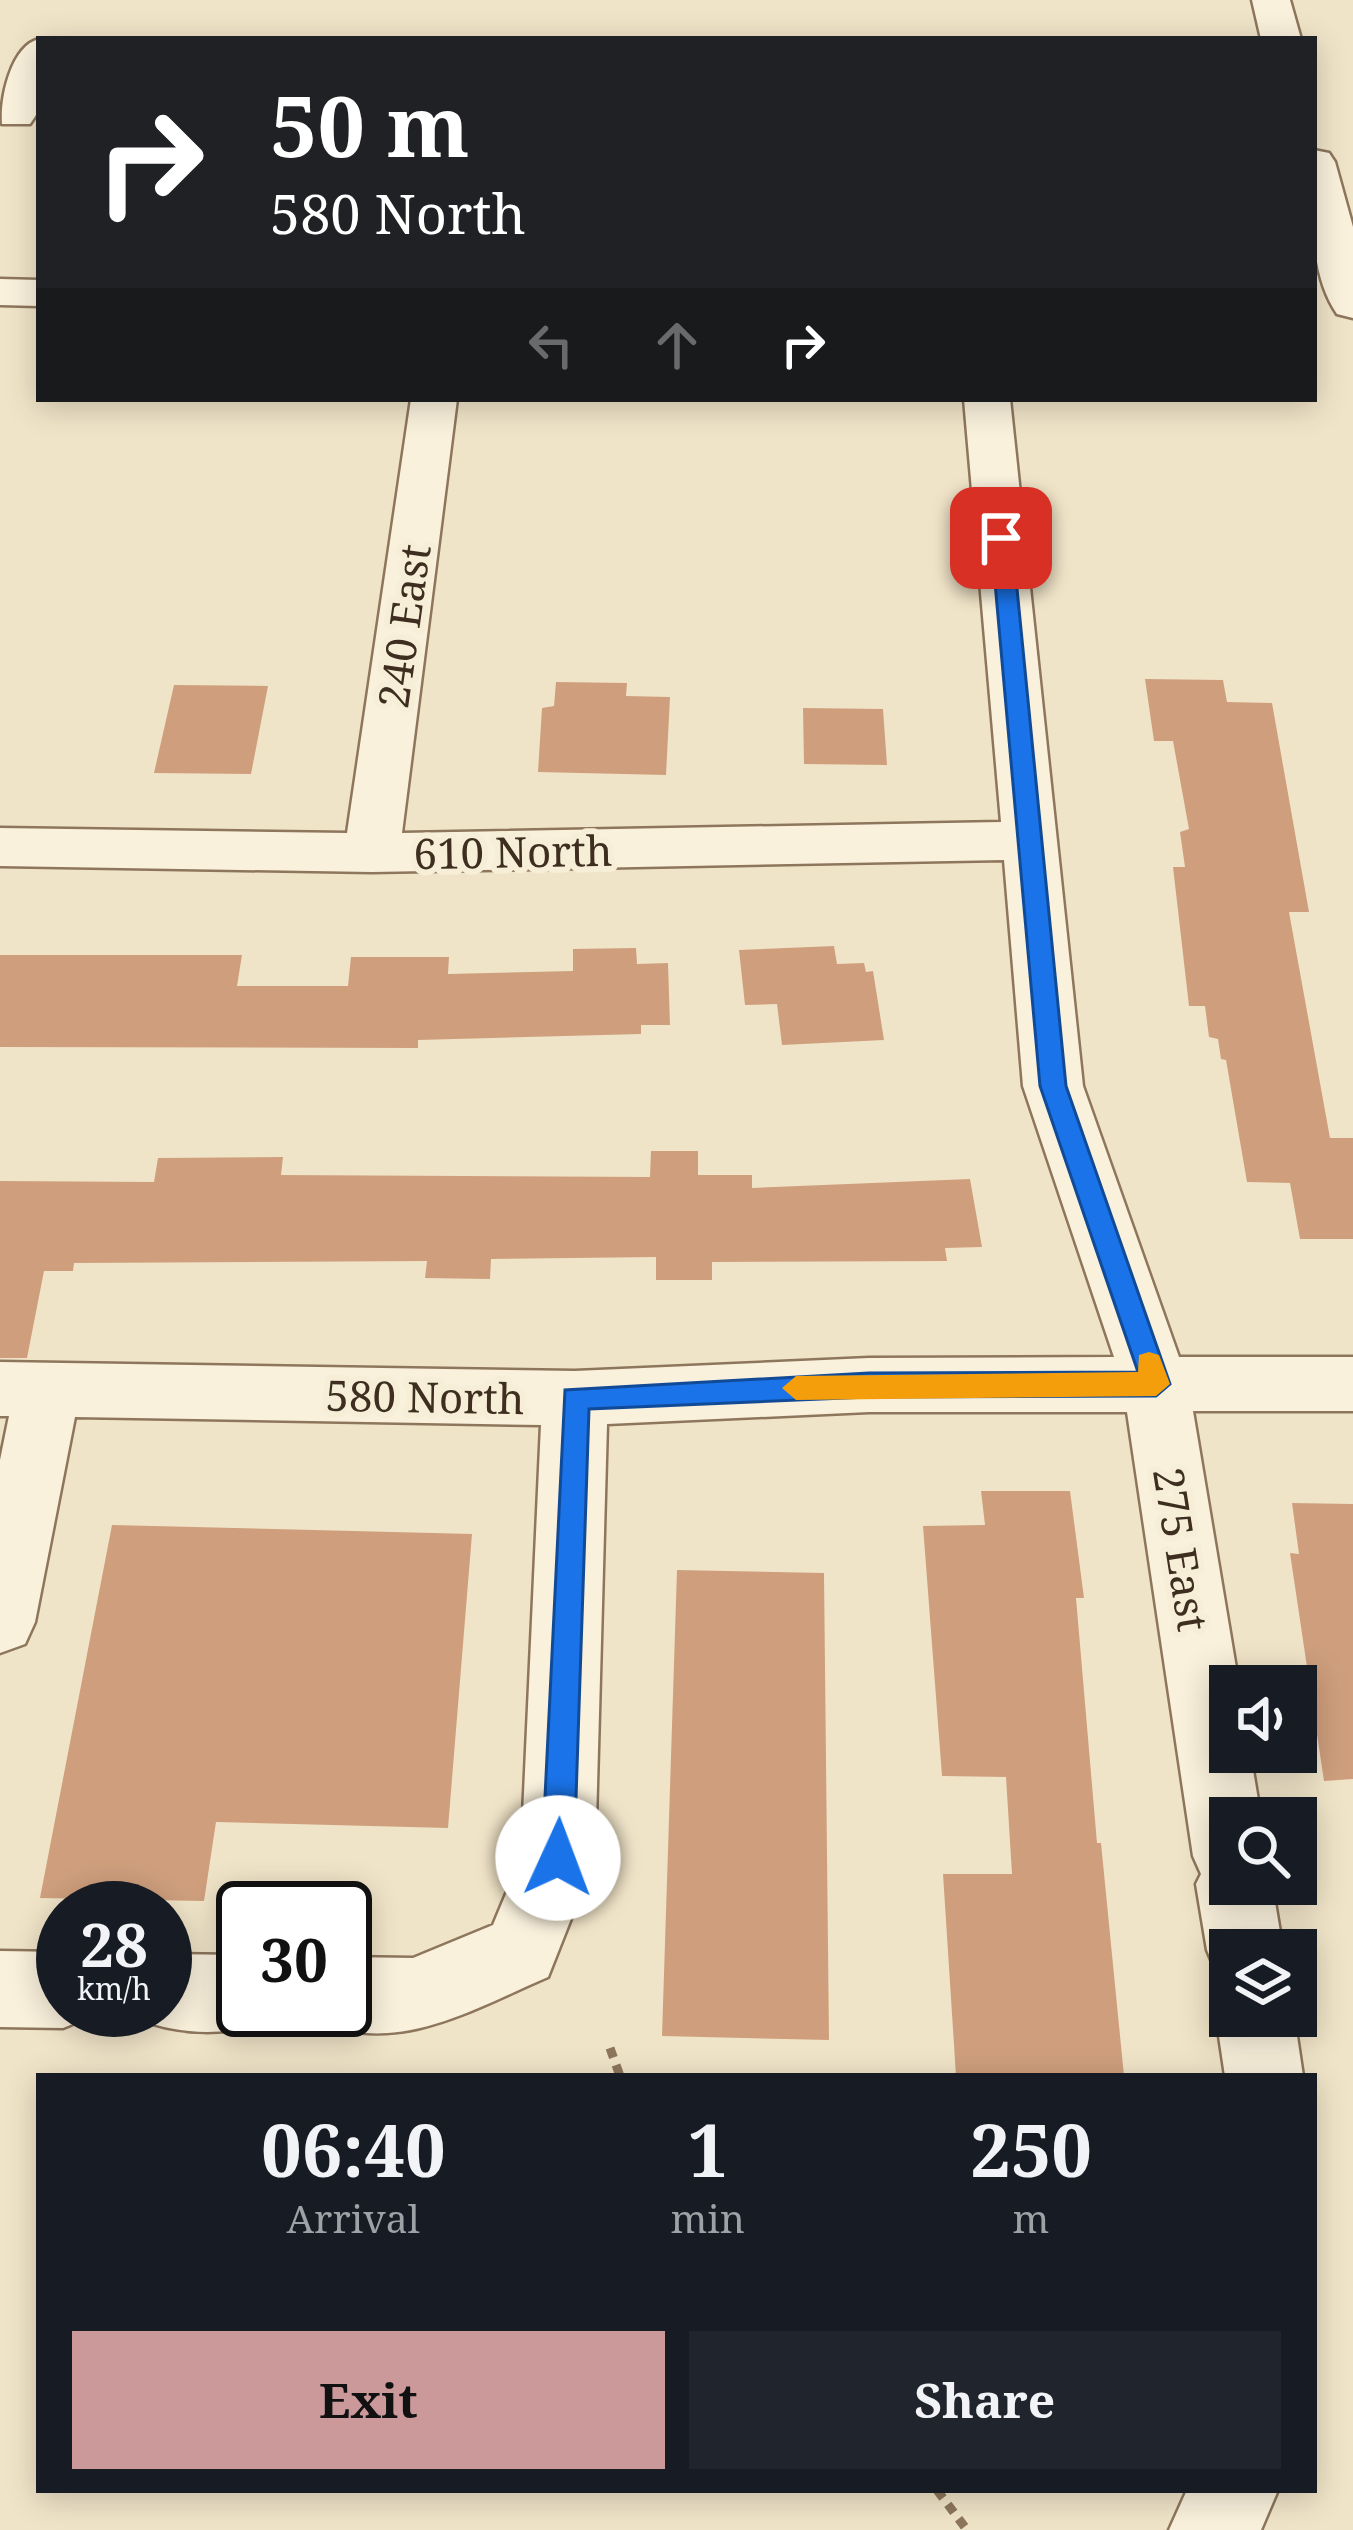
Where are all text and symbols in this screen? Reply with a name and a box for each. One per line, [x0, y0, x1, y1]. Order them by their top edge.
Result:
text: 50 m [270, 67, 470, 182]
icon: right [72, 84, 228, 240]
text: 580 North [270, 176, 526, 250]
icon: left [518, 312, 584, 378]
icon: ahead [644, 312, 710, 378]
icon: right [770, 312, 836, 378]
pin [950, 487, 1052, 589]
icon: arrive [968, 505, 1034, 571]
street label: 240 East [363, 540, 443, 712]
street label: 610 North [413, 821, 613, 881]
street label: 580 North [325, 1366, 525, 1426]
street label: 275 East [1141, 1463, 1223, 1635]
map controls [1209, 1665, 1317, 2037]
button: sound [1209, 1665, 1317, 1773]
position arrow [495, 1795, 621, 1921]
button: search [1209, 1797, 1317, 1905]
speed limit sign: 30 [216, 1881, 372, 2037]
text: 28 [80, 1903, 148, 1985]
button: layers [1209, 1929, 1317, 2037]
text: km/h [77, 1968, 151, 2009]
text: 06:40 [261, 2100, 446, 2198]
text: 1 [687, 2100, 728, 2198]
text: 250 [970, 2100, 1092, 2198]
text: Arrival [287, 2191, 420, 2244]
text: min [671, 2191, 745, 2244]
text: m [1013, 2191, 1049, 2244]
button: Exit [72, 2331, 665, 2469]
button: Share [689, 2331, 1281, 2469]

